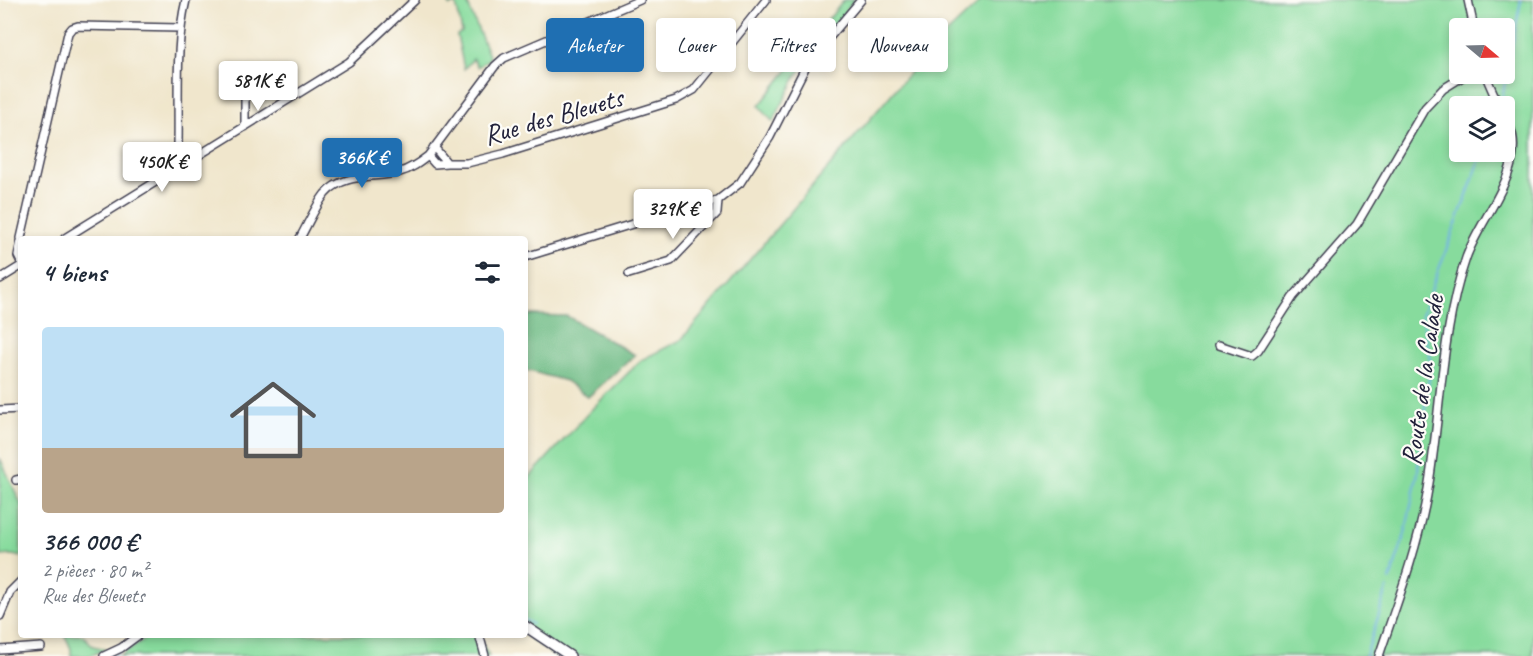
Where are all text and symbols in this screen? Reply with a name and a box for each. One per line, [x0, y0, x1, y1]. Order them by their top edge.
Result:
chip: Acheter [546, 18, 644, 72]
chip: Louer [656, 18, 736, 72]
chip: Filtres [748, 18, 836, 72]
chip: Nouveau [848, 18, 948, 72]
north arrow [1449, 18, 1515, 84]
map controls [1449, 18, 1515, 162]
pin: 581K € [209, 61, 307, 112]
text: 581K € [233, 68, 283, 93]
street label: Rue des Bleuets [479, 79, 629, 153]
button: layers [1449, 96, 1515, 162]
pin: 366K € [313, 138, 411, 189]
pin: 450K € [113, 142, 211, 193]
text: 366K € [336, 145, 388, 170]
text: 450K € [137, 149, 187, 174]
pin: 329K € [624, 189, 722, 240]
text: 329K € [648, 196, 698, 221]
text: 4 biens [42, 256, 106, 289]
icon: filters [471, 256, 504, 289]
street label: Route de la Calade [1393, 291, 1452, 467]
icon: home [219, 366, 327, 474]
text: 366 000 € [42, 525, 138, 558]
text: 2 pièces · 80 m² [42, 558, 148, 583]
text: Rue des Bleuets [42, 583, 145, 608]

